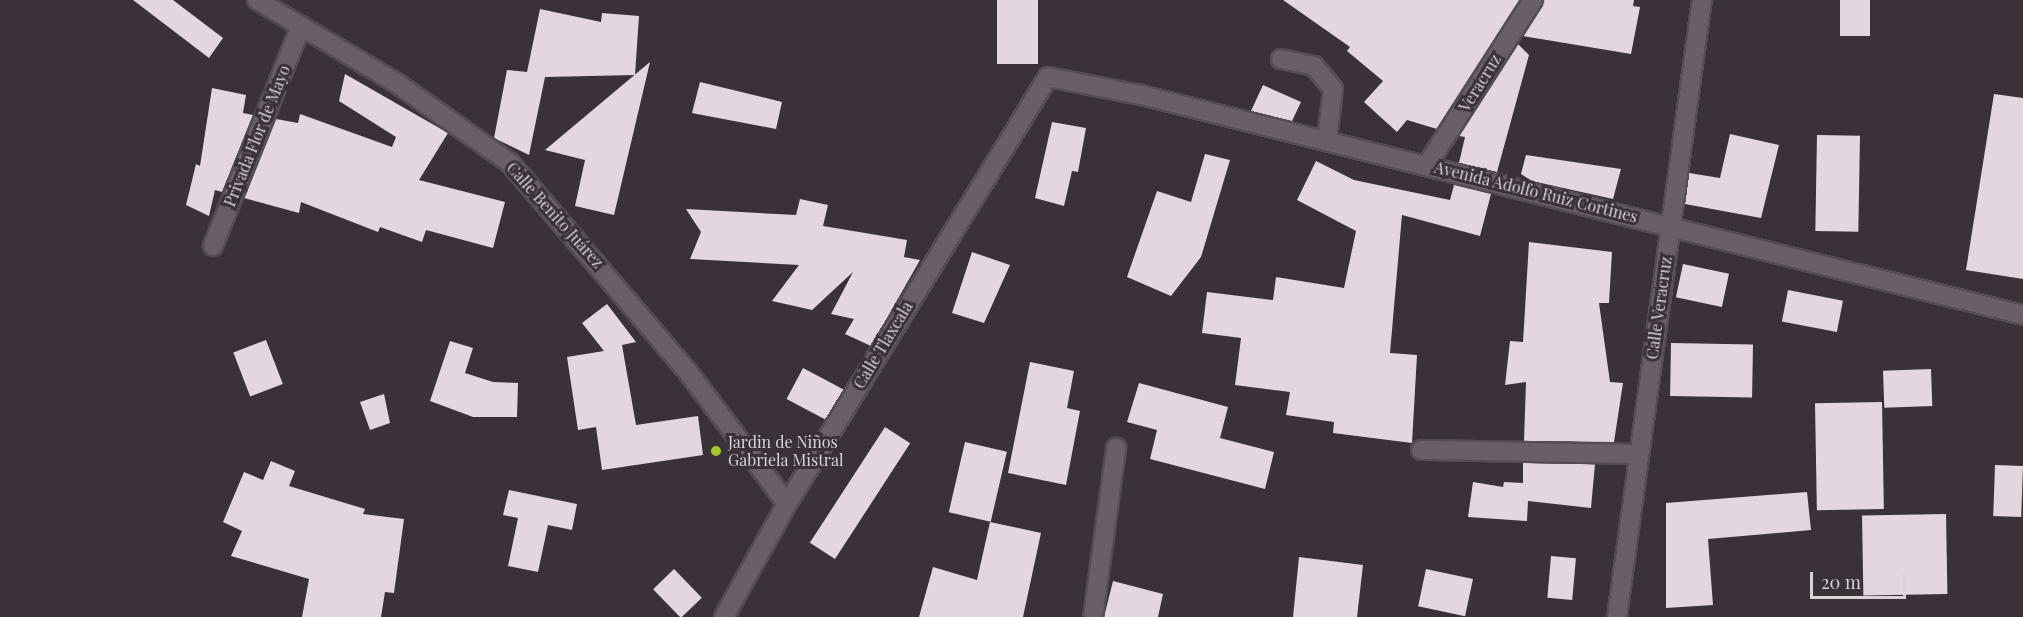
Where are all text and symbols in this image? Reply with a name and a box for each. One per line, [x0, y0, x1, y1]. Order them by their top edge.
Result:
street label: Veracruz [1455, 51, 1505, 115]
street label: Privada Flor de Mayo [220, 62, 294, 210]
street label: Avenida Adolfo Ruiz Cortines [1432, 157, 1640, 227]
street label: Calle Benito Juárez [503, 158, 607, 272]
street label: Calle Veracruz [1642, 255, 1676, 361]
street label: Calle Tlaxcala [849, 298, 917, 392]
place label: Jardin de Niños Gabriela Mistral [728, 432, 844, 470]
marker: Jardin de Niños Gabriela Mistral [709, 444, 723, 458]
scale bar [1813, 560, 1909, 598]
text: 20 m [1821, 570, 1861, 594]

